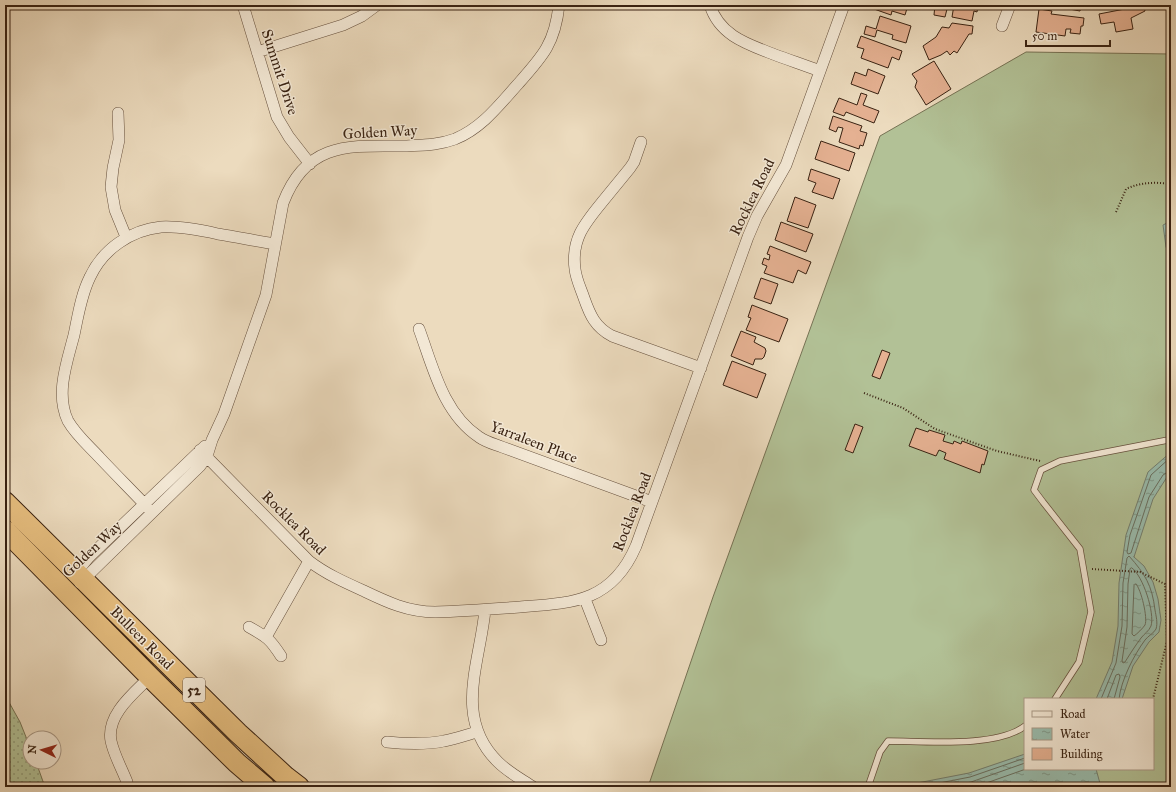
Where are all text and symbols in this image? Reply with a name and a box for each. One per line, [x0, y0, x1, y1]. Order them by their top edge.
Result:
scale bar [1026, 22, 1110, 48]
street label: Summit Drive [258, 27, 302, 117]
text: 50 m [1032, 29, 1057, 43]
street label: Golden Way [342, 121, 419, 143]
street label: Rocklea Road [726, 155, 779, 238]
street label: Yarraleen Place [488, 417, 580, 467]
street label: Rocklea Road [609, 470, 655, 554]
street label: Rocklea Road [258, 487, 330, 559]
street label: Golden Way [59, 516, 126, 581]
street label: Bulleen Road [107, 603, 178, 674]
road number: 52 [183, 678, 205, 702]
legend [1024, 698, 1154, 770]
text: Road [1060, 707, 1086, 721]
text: Water [1060, 727, 1090, 741]
north arrow [22, 730, 62, 770]
text: N [26, 743, 39, 754]
text: Building [1060, 747, 1103, 762]

